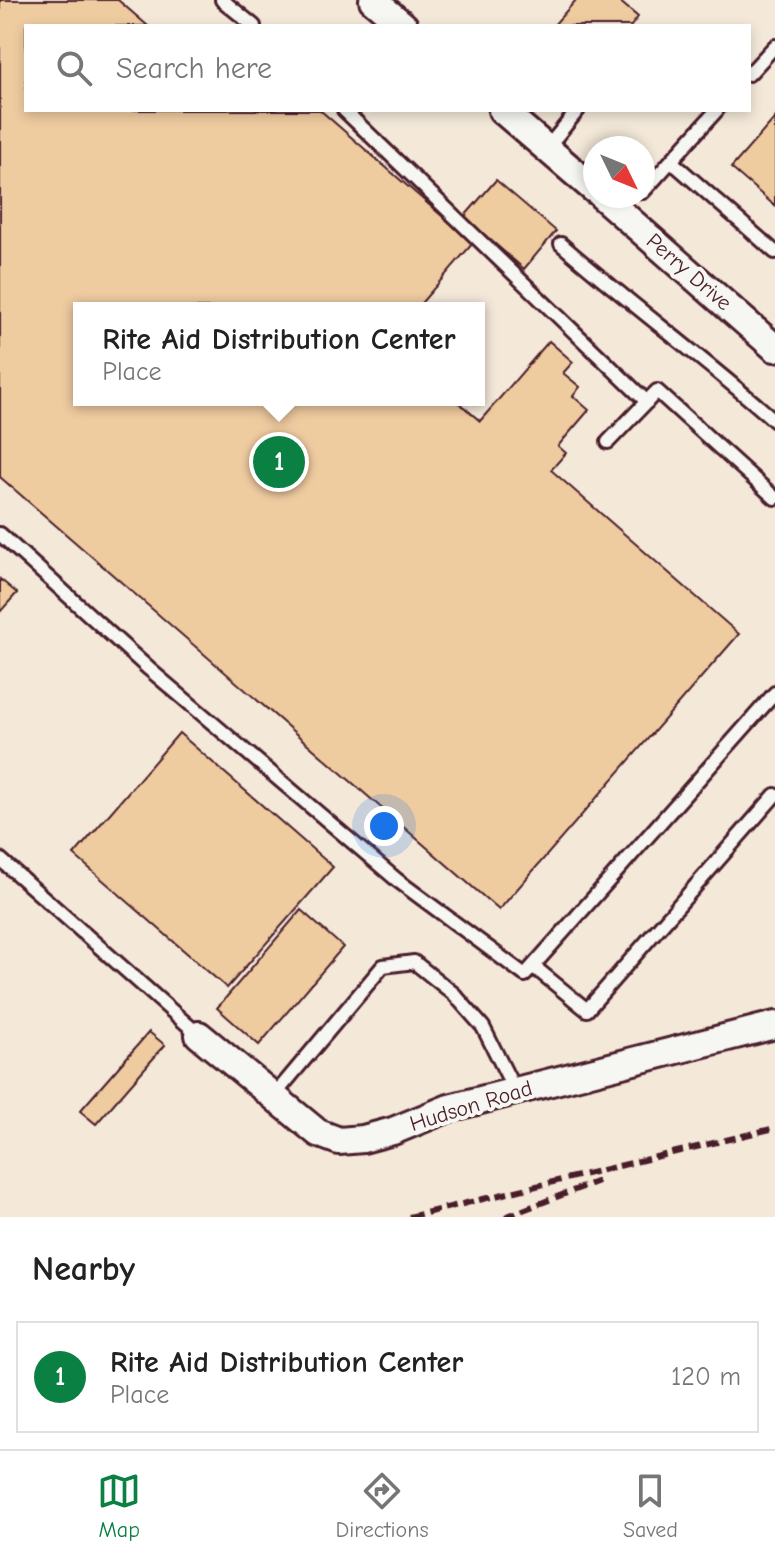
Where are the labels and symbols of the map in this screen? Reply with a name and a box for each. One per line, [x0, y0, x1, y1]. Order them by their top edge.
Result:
north arrow [583, 136, 655, 208]
street label: Perry Drive [641, 228, 737, 316]
pin: 1 [253, 432, 305, 492]
your location [364, 806, 404, 846]
street label: Hudson Road [407, 1075, 535, 1137]

